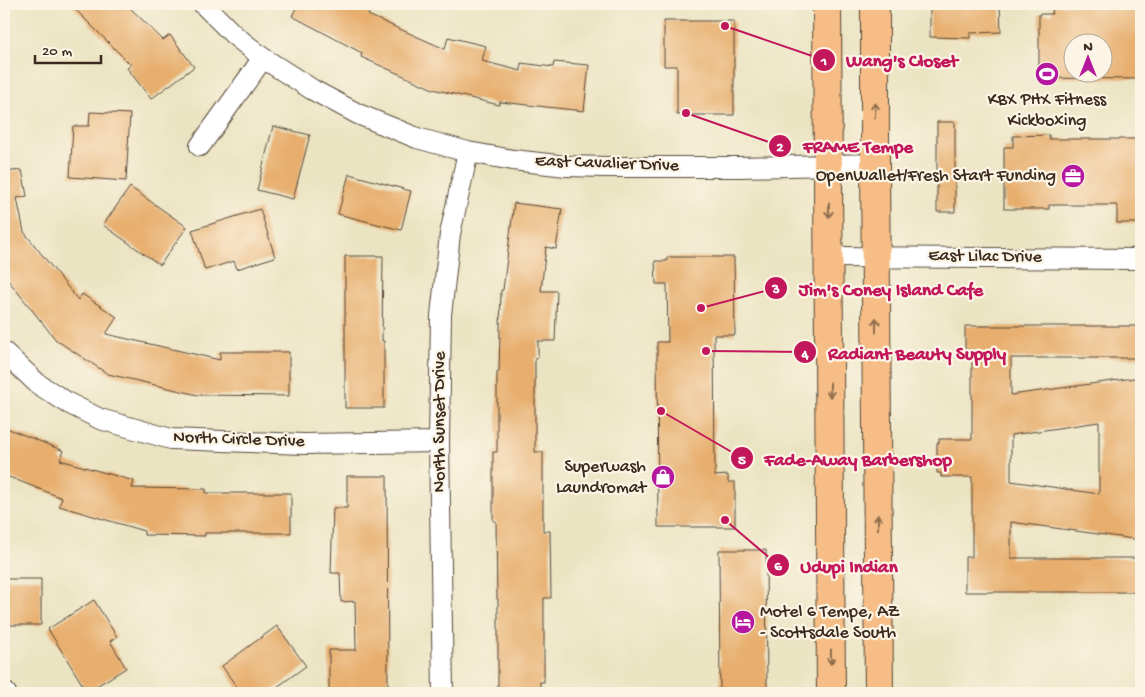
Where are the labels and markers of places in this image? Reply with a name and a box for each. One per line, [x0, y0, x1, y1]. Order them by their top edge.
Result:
callout: Wang's Closet [811, 43, 968, 77]
sports icon: KBX PHX Fitness Kickboxing [1034, 61, 1060, 87]
place label: KBX PHX Fitness Kickboxing [988, 90, 1108, 132]
callout: FRAME Tempe [767, 129, 923, 163]
office icon: OpenWallet/Fresh Start Funding [1060, 163, 1086, 189]
place label: OpenWallet/Fresh Start Funding [816, 166, 1056, 187]
callout: Jim's Coney Island Cafe [763, 271, 993, 305]
callout: Radiant Beauty Supply [793, 335, 1016, 369]
callout: Fade-Away Barbershop [729, 441, 962, 475]
place label: Superwash Laundromat [556, 457, 648, 499]
shop icon: Superwash Laundromat [650, 464, 676, 490]
callout: Udupi Indian [765, 548, 908, 582]
place label: Motel 6 Tempe, AZ - Scottsdale South [760, 602, 900, 644]
hotel icon: Motel 6 Tempe, AZ - Scottsdale South [730, 609, 756, 635]

